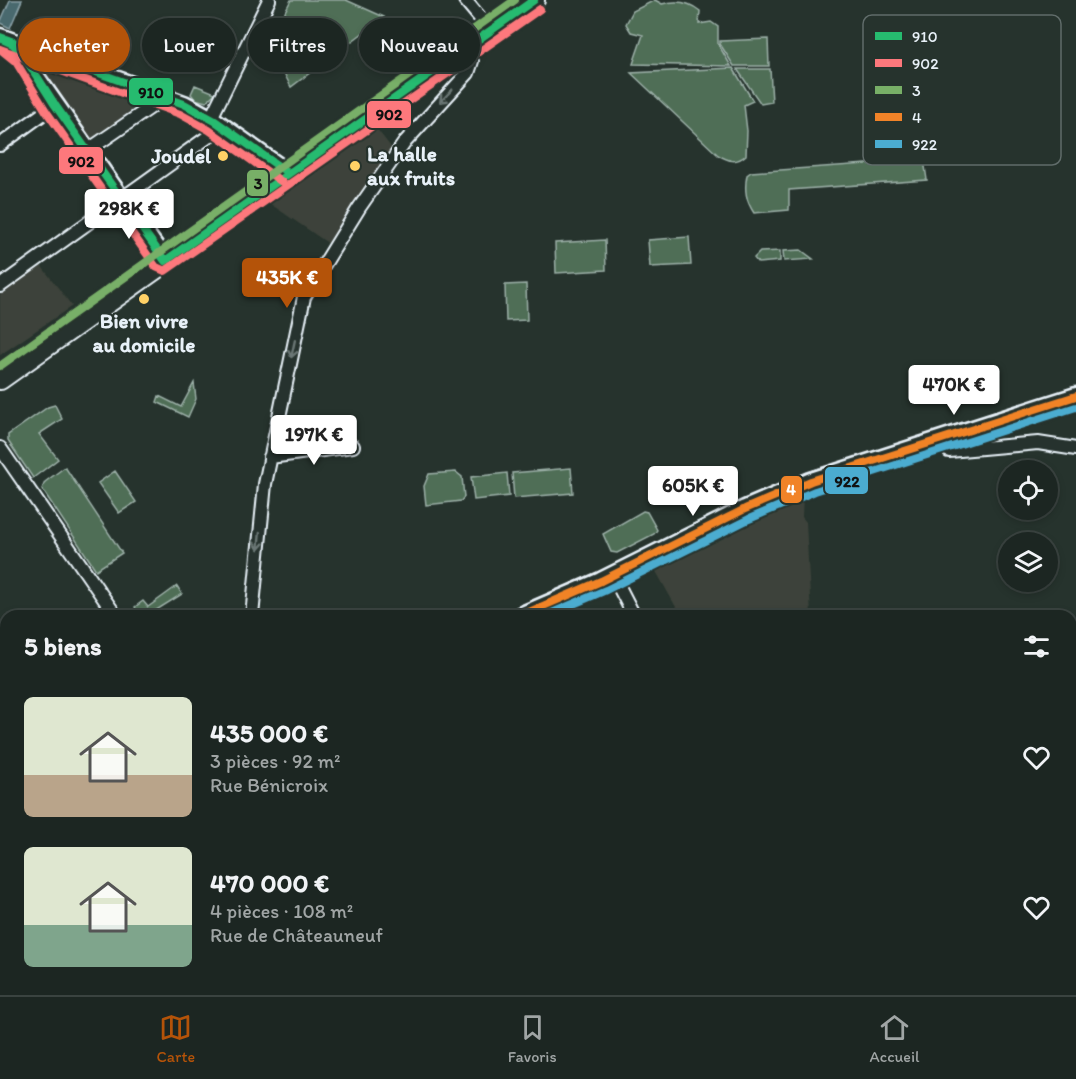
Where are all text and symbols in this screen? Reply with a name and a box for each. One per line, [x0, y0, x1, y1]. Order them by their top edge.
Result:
legend [863, 15, 1061, 165]
chip: Acheter [18, 18, 130, 72]
chip: Louer [142, 18, 236, 72]
chip: Filtres [248, 18, 347, 72]
chip: Nouveau [359, 18, 480, 72]
text: 910 [912, 27, 938, 46]
text: 902 [912, 54, 939, 73]
line badge: 910 [128, 77, 174, 106]
text: 3 [912, 81, 921, 100]
text: 910 [138, 83, 164, 102]
one-way arrow [439, 88, 453, 103]
line badge: 902 [366, 100, 412, 129]
text: 902 [376, 105, 403, 124]
text: 4 [912, 108, 922, 127]
text: 922 [912, 135, 938, 154]
place label: La halle aux fruits [367, 141, 455, 190]
place label: Joudel [150, 143, 212, 168]
line badge: 902 [58, 146, 104, 175]
marker: Joudel [216, 149, 230, 163]
text: 902 [68, 152, 95, 171]
marker: La halle aux fruits [348, 159, 362, 173]
line badge: 3 [246, 169, 269, 197]
text: 3 [254, 174, 263, 193]
pin: 298K € [80, 189, 178, 240]
text: 298K € [99, 196, 159, 220]
pin: 435K € [238, 258, 336, 309]
text: 435K € [256, 265, 318, 289]
marker: Bien vivre au domicile [137, 292, 151, 306]
place label: Bien vivre au domicile [93, 308, 195, 357]
one-way arrow [287, 339, 299, 358]
pin: 470K € [905, 365, 1003, 416]
text: 470K € [923, 372, 985, 396]
pin: 197K € [265, 415, 363, 466]
text: 197K € [285, 422, 343, 446]
map controls [998, 460, 1058, 592]
button: locate [998, 460, 1058, 520]
pin: 605K € [644, 466, 742, 517]
line badge: 922 [824, 466, 869, 495]
text: 922 [834, 472, 860, 491]
text: 605K € [662, 473, 724, 497]
line badge: 4 [780, 475, 803, 504]
text: 4 [786, 480, 796, 499]
one-way arrow [253, 530, 264, 550]
button: layers [998, 532, 1058, 592]
text: 5 biens [24, 630, 102, 662]
icon: filters [1020, 630, 1053, 663]
text: 435 000 € [210, 717, 328, 749]
icon: home [72, 721, 144, 793]
icon: heart [1020, 741, 1053, 774]
text: 3 pièces · 92 m² [210, 749, 341, 773]
text: Rue Bénicroix [210, 773, 328, 797]
text: 470 000 € [210, 867, 329, 899]
icon: home [72, 871, 144, 943]
icon: heart [1020, 891, 1053, 924]
text: 4 pièces · 108 m² [210, 899, 353, 923]
text: Rue de Châteauneuf [210, 923, 383, 947]
tab: Carte [156, 1011, 195, 1066]
tab: Favoris [508, 1011, 557, 1066]
tab: Accueil [869, 1011, 920, 1066]

